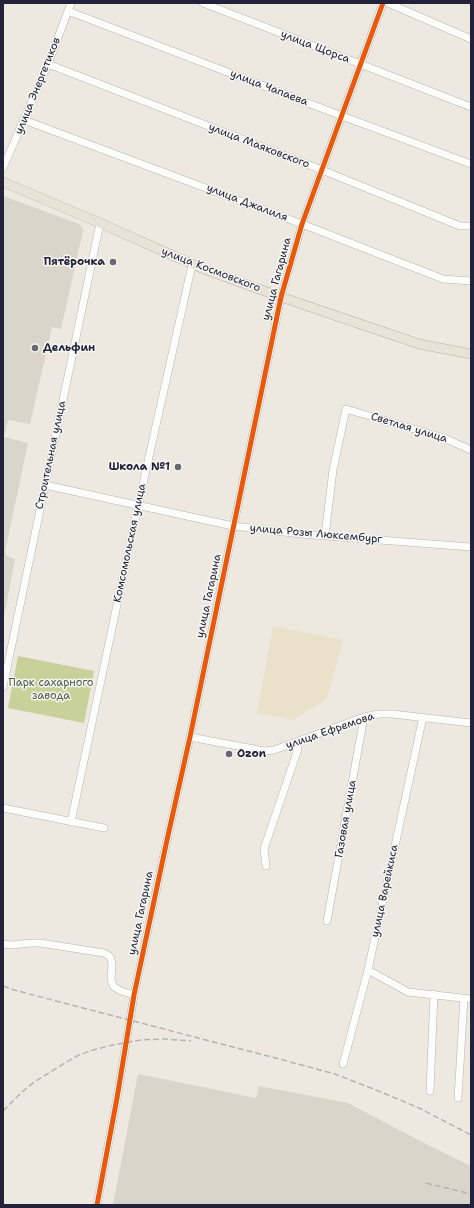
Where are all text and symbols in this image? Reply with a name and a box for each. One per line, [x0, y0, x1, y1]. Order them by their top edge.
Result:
street label: улица Щорса [279, 28, 351, 66]
street label: улица Энергетиков [12, 36, 64, 136]
street label: улица Чапаева [228, 67, 310, 109]
street label: улица Маяковского [207, 121, 311, 171]
street label: улица Джалиля [205, 181, 289, 225]
street label: улица Гагарина [260, 236, 294, 322]
street label: улица Космовского [160, 245, 262, 295]
place label: Пятёрочка [44, 255, 105, 269]
marker: Пятёрочка [108, 257, 118, 267]
place label: Дельфин [43, 341, 95, 355]
marker: Дельфин [30, 343, 40, 353]
street label: Строительная улица [33, 400, 69, 510]
street label: Светлая улица [369, 410, 449, 446]
place label: Школа №1 [109, 460, 170, 474]
marker: Школа №1 [173, 462, 183, 472]
street label: Комсомольская улица [111, 482, 149, 604]
street label: улица Розы Люксембург [249, 522, 383, 546]
street label: улица Гагарина [194, 553, 224, 639]
park label: Парк сахарного завода [9, 676, 93, 702]
street label: улица Ефремова [284, 710, 376, 752]
place label: Ozon [237, 747, 266, 761]
marker: Ozon [224, 749, 234, 759]
street label: Газовая улица [333, 779, 359, 859]
street label: улица Варейкиса [369, 843, 401, 939]
street label: улица Гагарина [126, 870, 156, 956]

